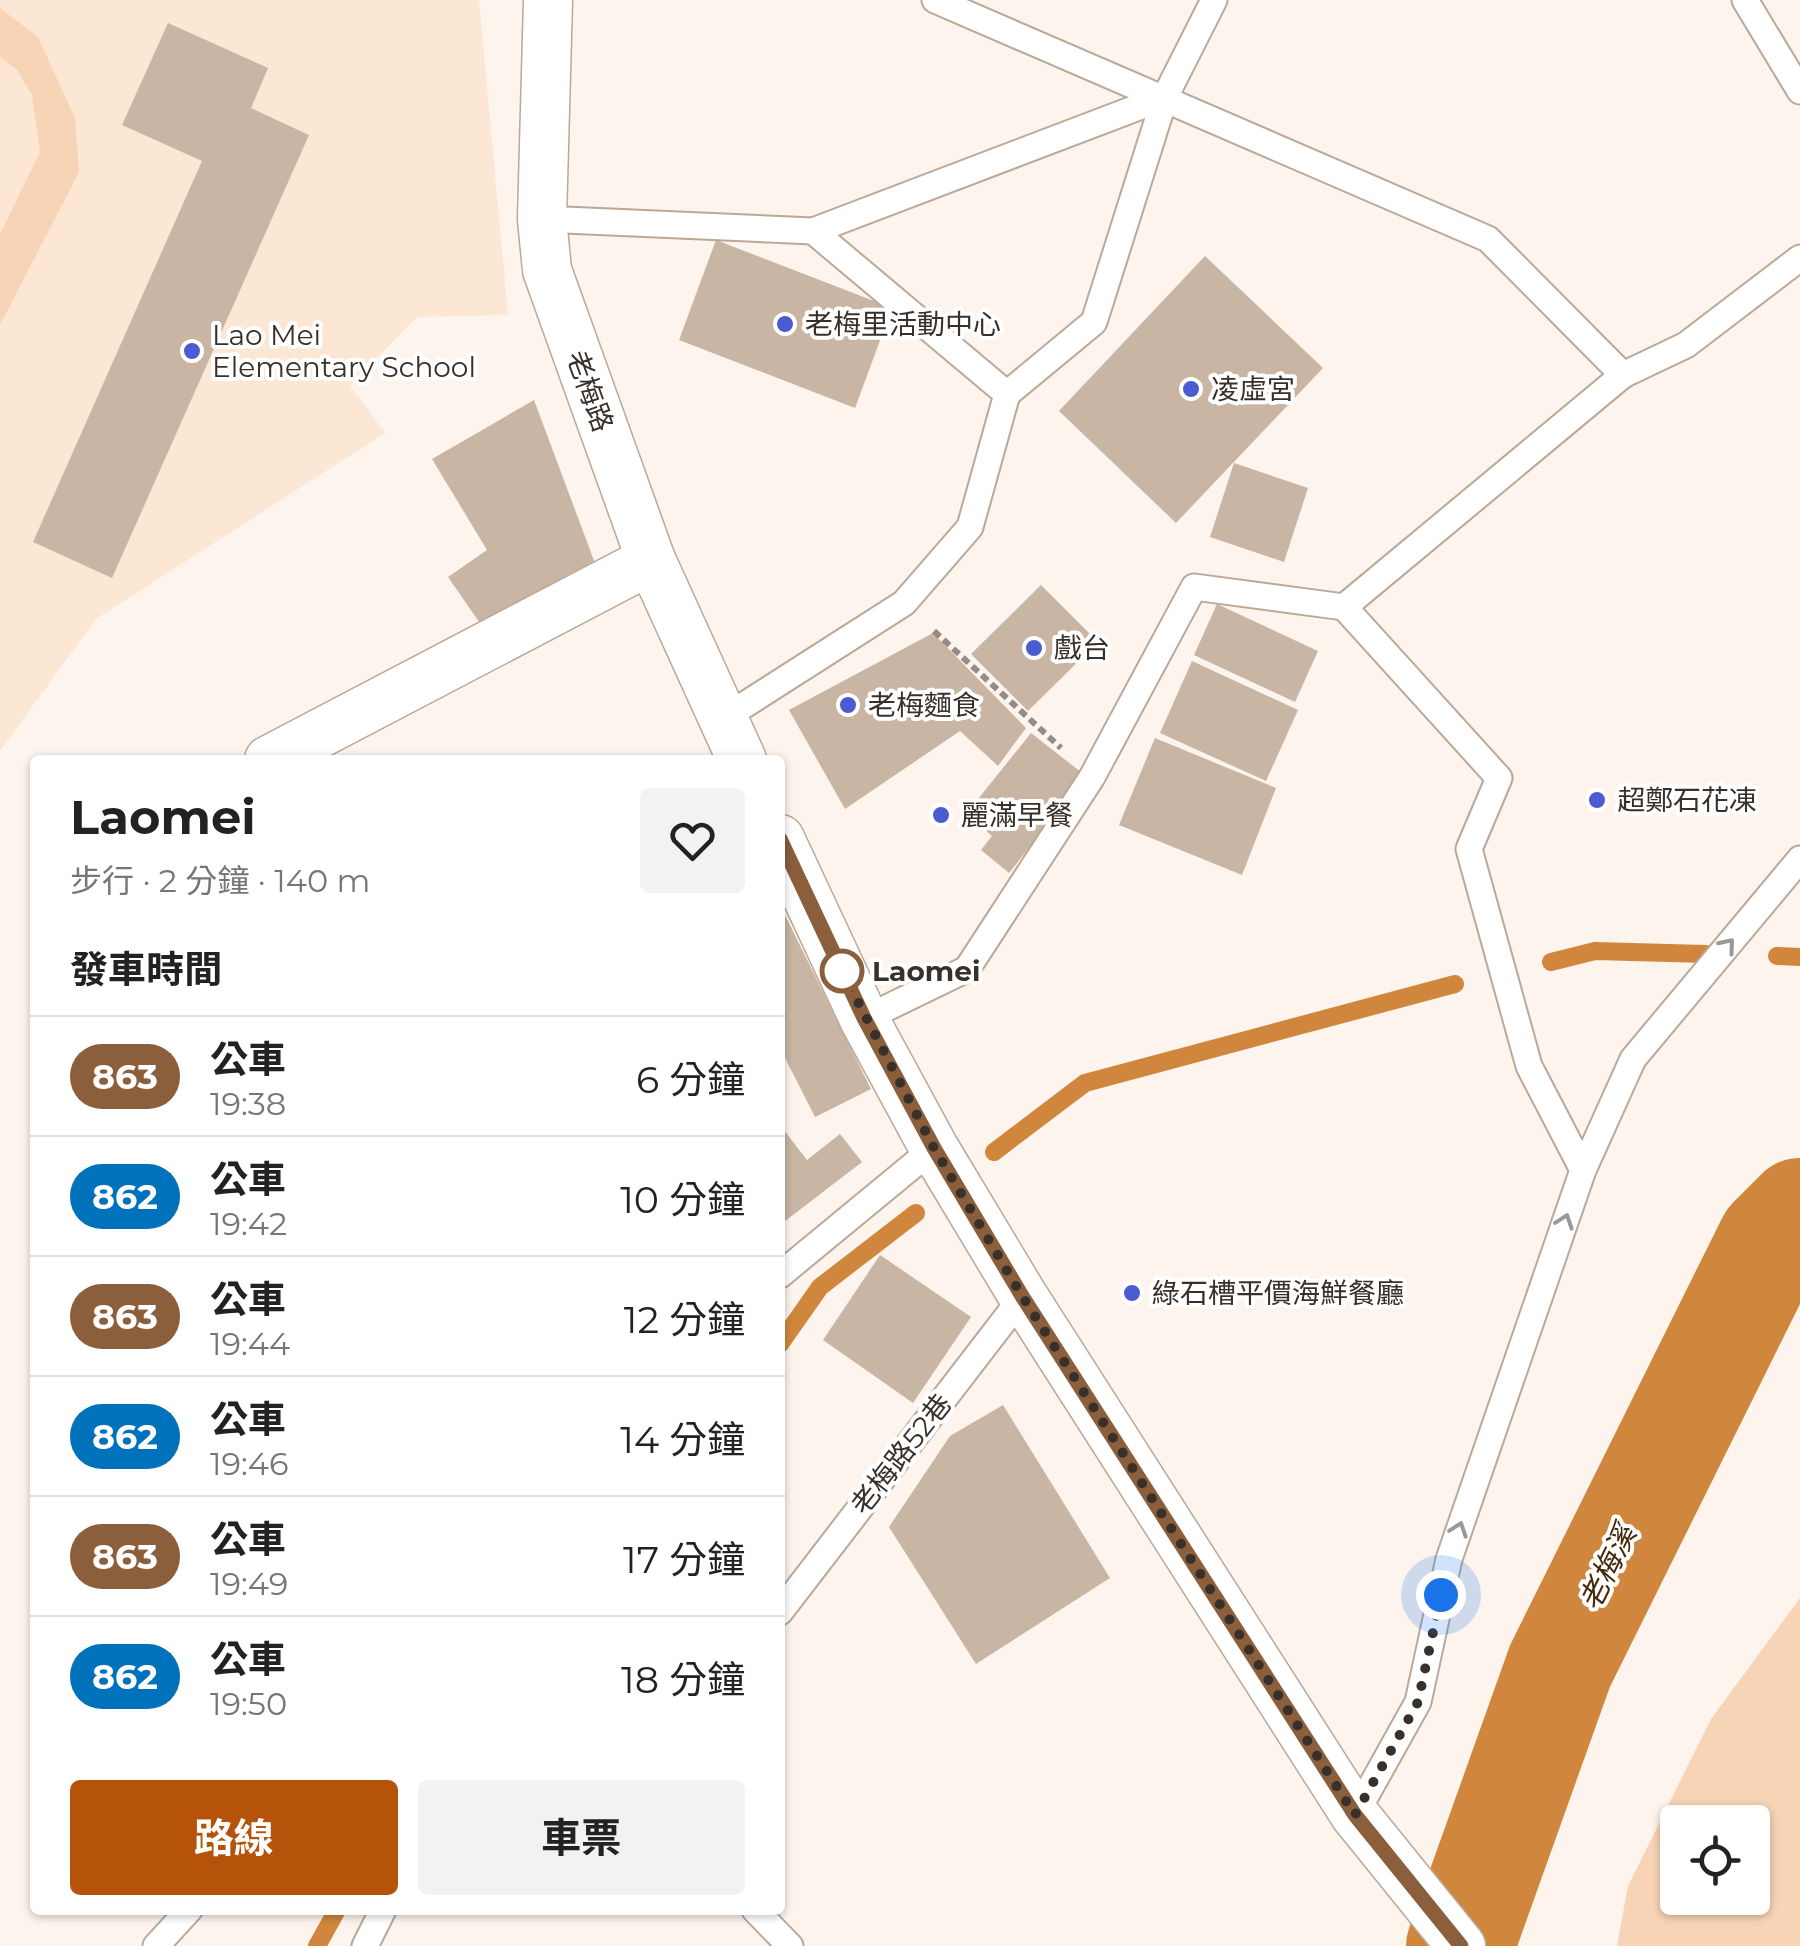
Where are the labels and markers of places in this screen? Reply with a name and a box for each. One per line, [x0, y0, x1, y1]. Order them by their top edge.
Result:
place label: 老梅里活動中心 [805, 307, 1001, 341]
marker: 老梅里活動中心 [774, 313, 796, 335]
place label: Lao Mei Elementary School [212, 318, 476, 384]
marker: Lao Mei Elementary School [181, 340, 203, 362]
place label: 凌虛宮 [1211, 372, 1295, 406]
marker: 凌虛宮 [1180, 378, 1202, 400]
place label: 戲台 [1054, 631, 1110, 665]
marker: 戲台 [1023, 637, 1045, 659]
place label: 老梅麵食 [868, 688, 980, 722]
marker: 老梅麵食 [837, 694, 859, 716]
place label: 超鄭石花凍 [1617, 783, 1757, 817]
marker: 超鄭石花凍 [1586, 789, 1608, 811]
place label: 麗滿早餐 [961, 798, 1073, 832]
marker: 麗滿早餐 [930, 804, 952, 826]
marker: Laomei [821, 950, 863, 992]
place label: Laomei [872, 954, 980, 988]
place label: 綠石槽平價海鮮餐廳 [1152, 1276, 1404, 1310]
marker: 綠石槽平價海鮮餐廳 [1121, 1282, 1143, 1304]

